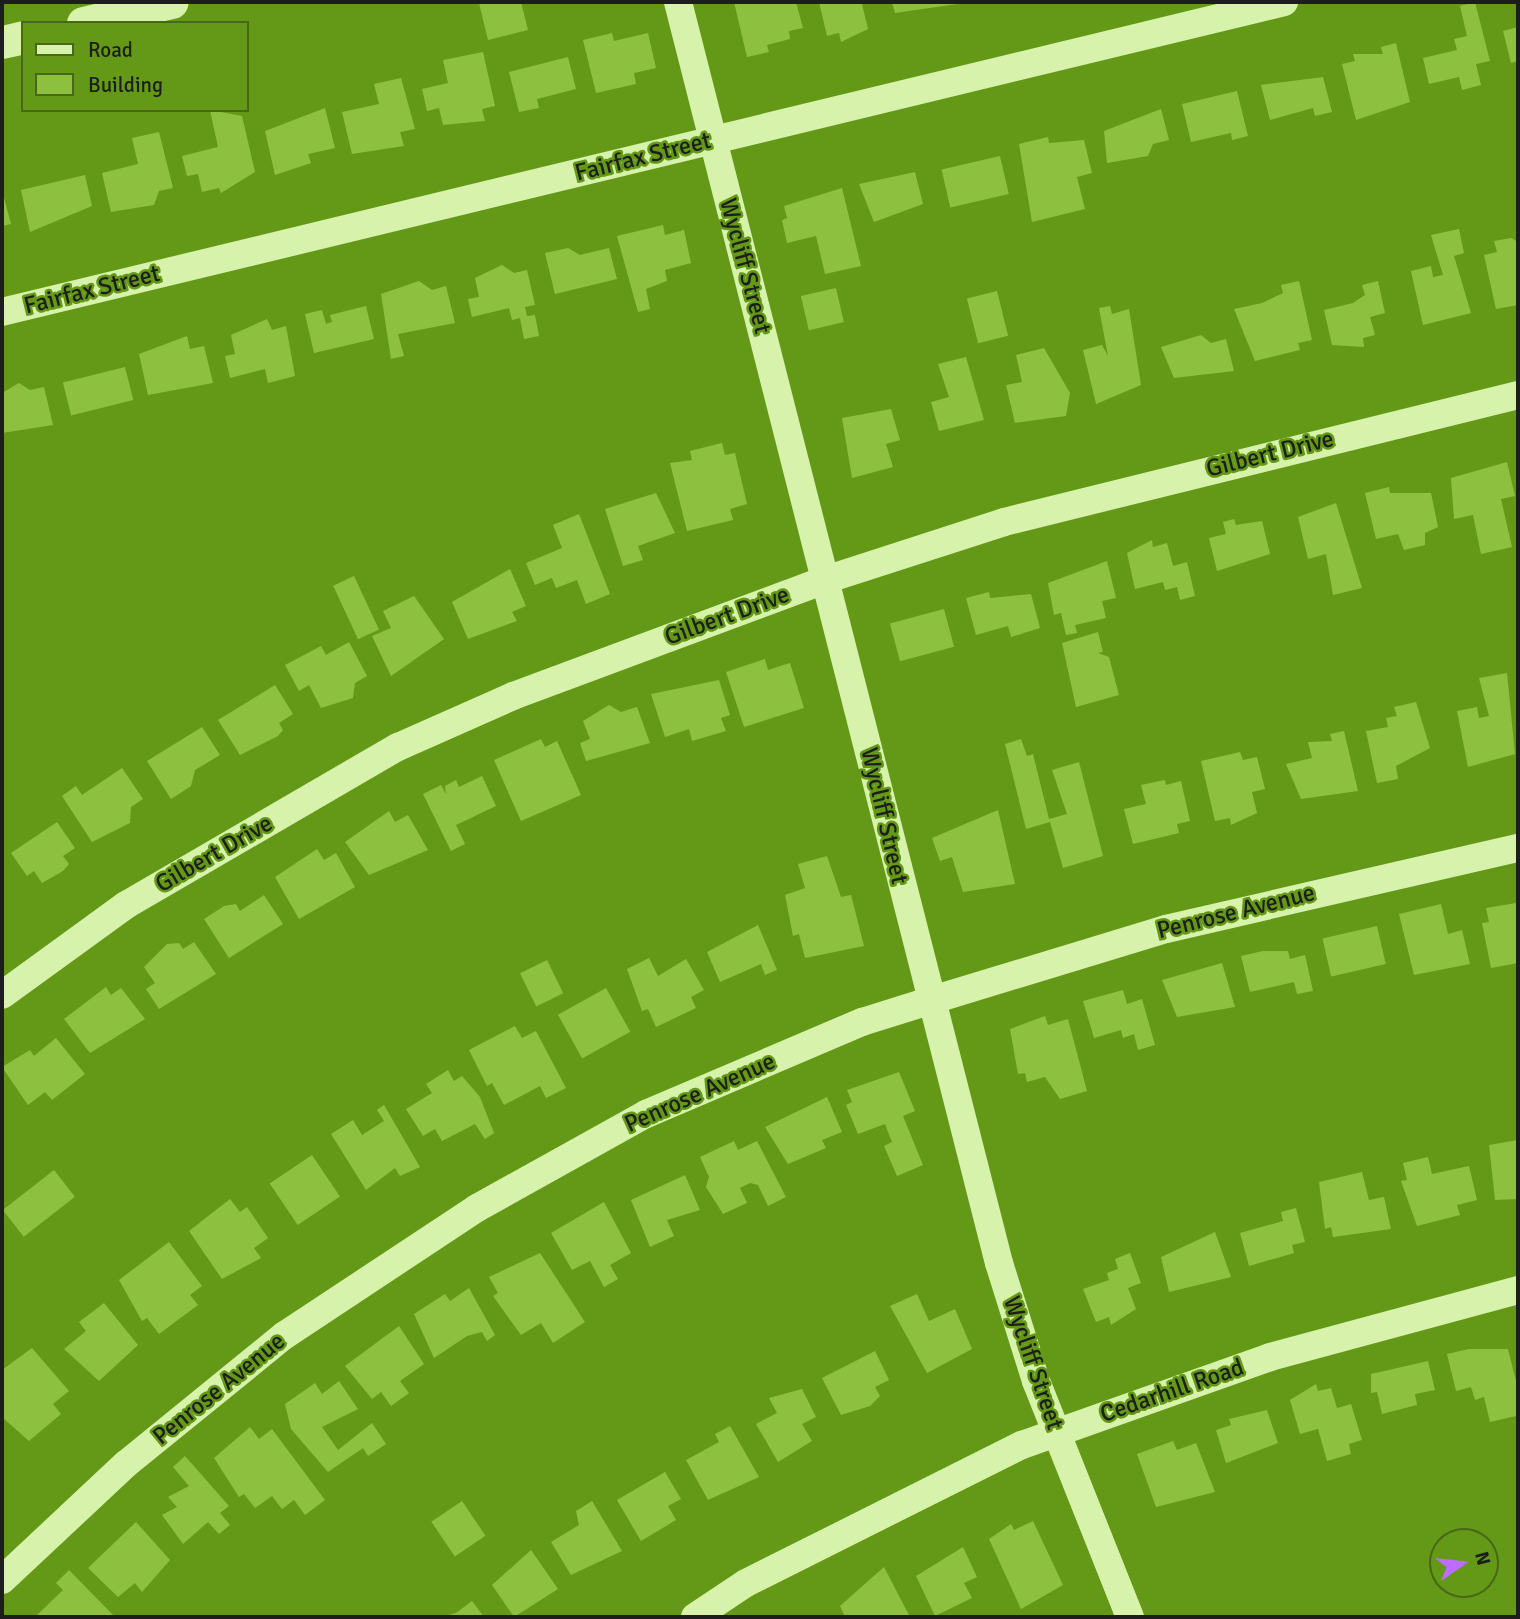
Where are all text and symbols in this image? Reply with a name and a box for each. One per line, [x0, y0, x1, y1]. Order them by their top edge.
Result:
legend [21, 21, 248, 112]
text: Road [88, 37, 133, 63]
text: Building [88, 72, 163, 98]
street label: Fairfax Street [572, 126, 714, 188]
street label: Wycliff Street [713, 195, 777, 337]
street label: Fairfax Street [21, 259, 163, 321]
street label: Gilbert Drive [1203, 424, 1337, 484]
street label: Gilbert Drive [661, 580, 793, 652]
street label: Wycliff Street [854, 745, 914, 887]
street label: Gilbert Drive [150, 809, 278, 899]
street label: Penrose Avenue [1154, 878, 1318, 946]
street label: Penrose Avenue [620, 1047, 780, 1139]
street label: Wycliff Street [997, 1293, 1069, 1433]
street label: Penrose Avenue [147, 1327, 291, 1451]
street label: Cedarhill Road [1096, 1353, 1248, 1429]
north arrow [1429, 1528, 1499, 1598]
text: N [1469, 1549, 1496, 1568]

